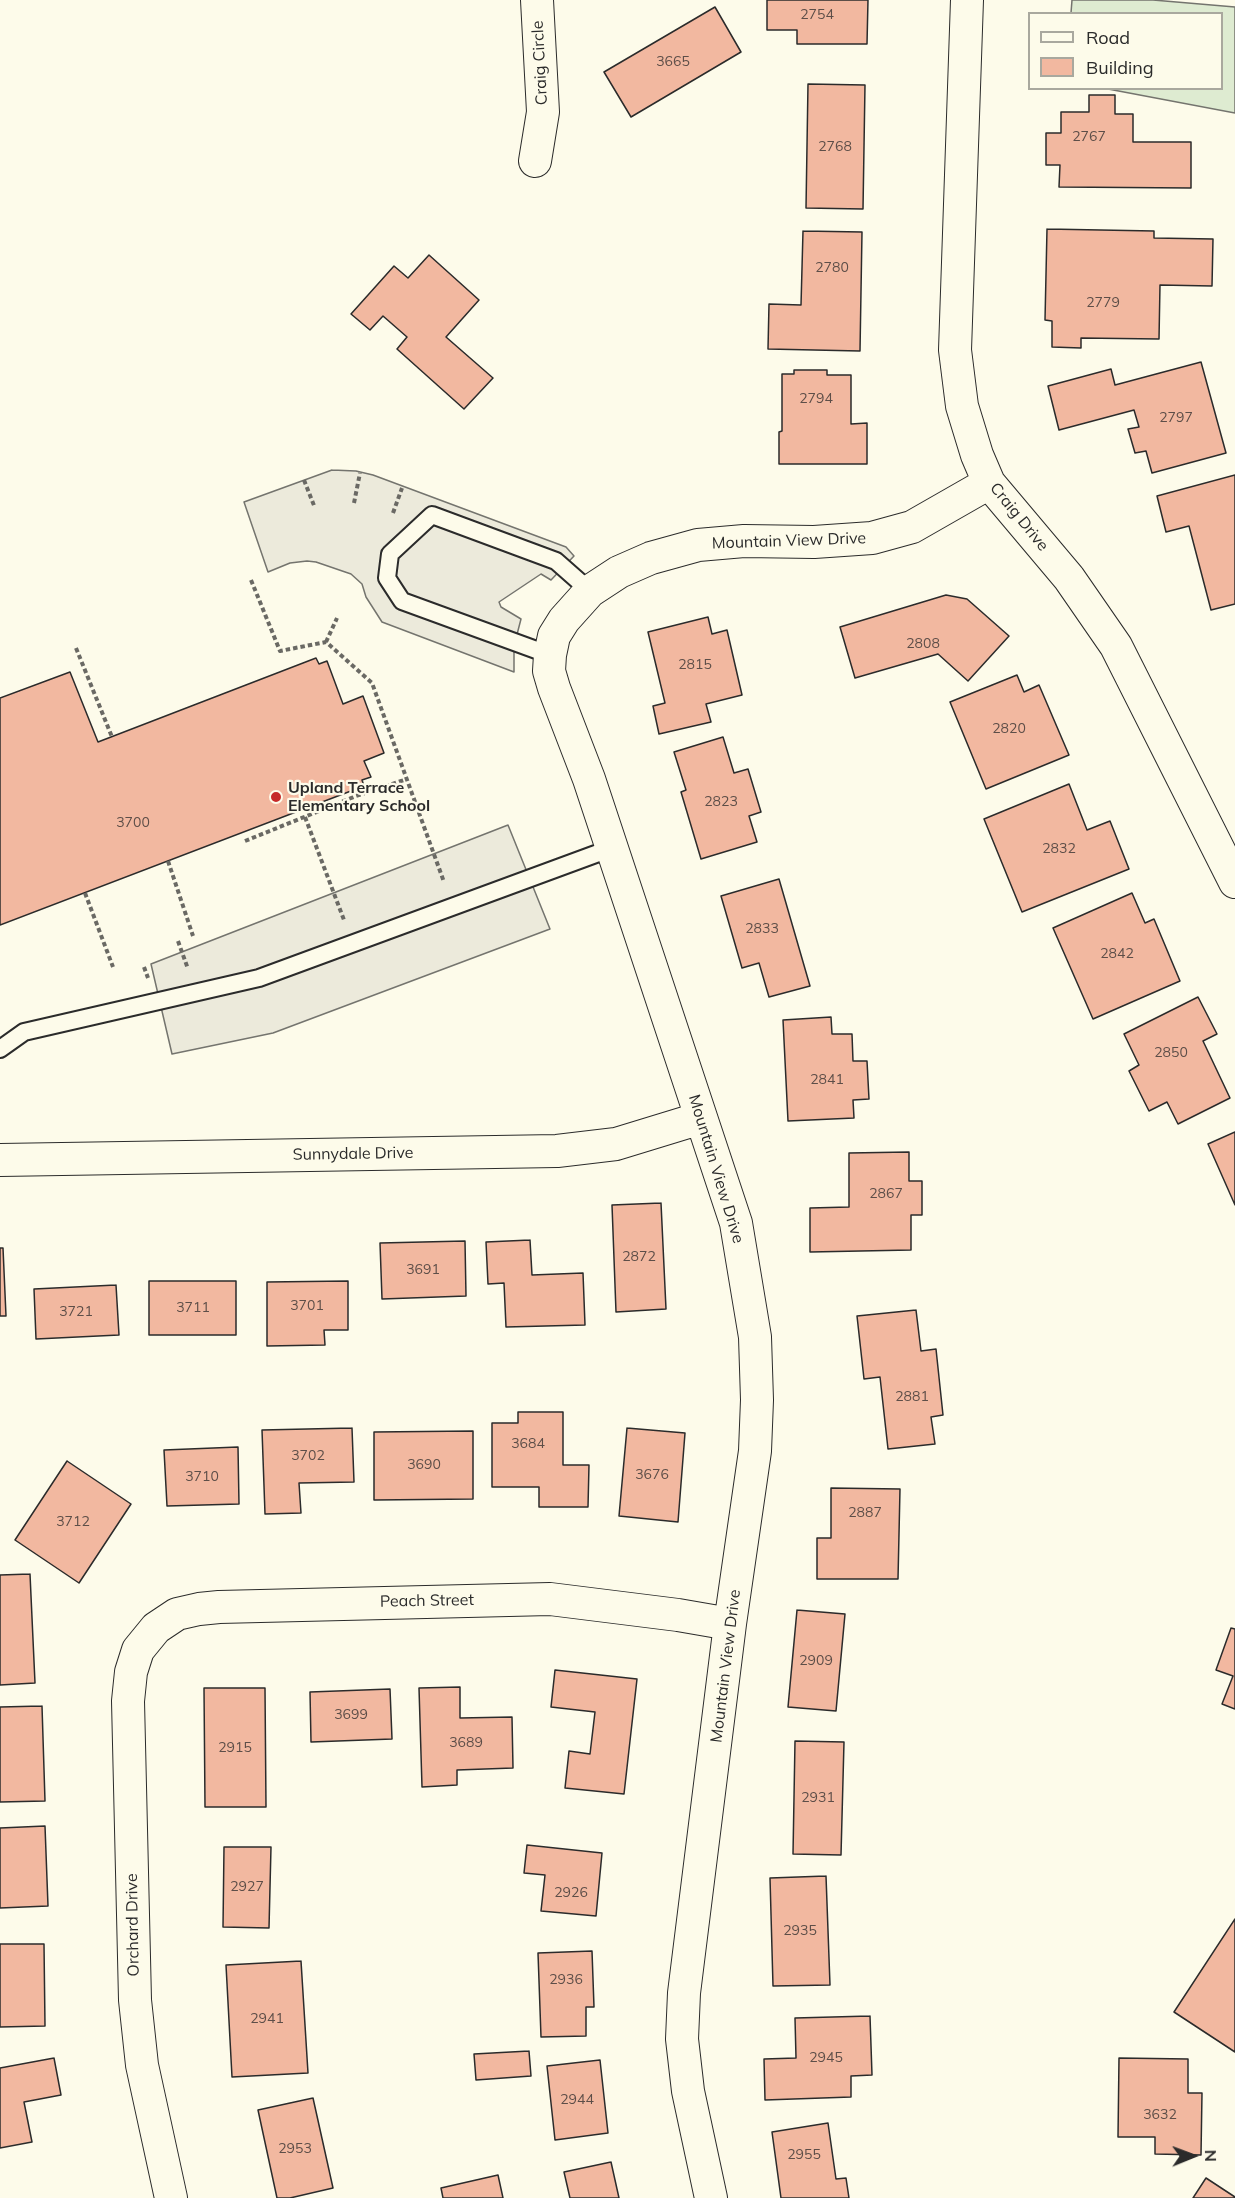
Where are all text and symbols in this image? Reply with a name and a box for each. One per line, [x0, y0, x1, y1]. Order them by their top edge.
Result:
house number: 2754 [800, 7, 834, 23]
legend [1028, 12, 1223, 90]
street label: Craig Circle [528, 20, 552, 106]
text: Road [1086, 26, 1130, 49]
house number: 3665 [656, 54, 690, 70]
text: Building [1086, 56, 1154, 79]
house number: 2767 [1072, 129, 1106, 145]
house number: 2768 [818, 139, 852, 155]
house number: 2780 [815, 260, 849, 276]
house number: 2779 [1086, 295, 1120, 311]
house number: 2794 [799, 391, 833, 407]
house number: 2797 [1159, 410, 1193, 426]
street label: Craig Drive [986, 479, 1052, 555]
street label: Mountain View Drive [712, 529, 866, 553]
house number: 2808 [906, 636, 940, 652]
house number: 2815 [678, 657, 712, 673]
house number: 2820 [992, 721, 1026, 737]
place label: Upland Terrace Elementary School [288, 778, 430, 816]
marker: Upland Terrace Elementary School [269, 790, 283, 804]
house number: 2823 [704, 794, 738, 810]
house number: 3700 [116, 815, 150, 831]
house number: 2832 [1042, 841, 1076, 857]
house number: 2833 [745, 921, 779, 937]
house number: 2842 [1100, 946, 1134, 962]
house number: 2850 [1154, 1045, 1188, 1061]
house number: 2841 [810, 1072, 844, 1088]
street label: Mountain View Drive [684, 1092, 748, 1246]
street label: Sunnydale Drive [292, 1143, 414, 1165]
house number: 2867 [869, 1186, 903, 1202]
house number: 2872 [622, 1249, 656, 1265]
house number: 3691 [406, 1262, 440, 1278]
house number: 3701 [290, 1298, 324, 1314]
house number: 3711 [176, 1300, 210, 1316]
house number: 3721 [59, 1304, 93, 1320]
house number: 2881 [895, 1389, 929, 1405]
house number: 3684 [511, 1436, 545, 1452]
house number: 3702 [291, 1448, 325, 1464]
house number: 3690 [407, 1457, 441, 1473]
house number: 3676 [635, 1467, 669, 1483]
house number: 3710 [185, 1469, 219, 1485]
house number: 2887 [848, 1505, 882, 1521]
house number: 3712 [56, 1514, 90, 1530]
street label: Mountain View Drive [707, 1588, 745, 1744]
street label: Peach Street [380, 1591, 474, 1611]
house number: 2909 [799, 1653, 833, 1669]
house number: 3699 [334, 1707, 368, 1723]
house number: 3689 [449, 1735, 483, 1751]
house number: 2915 [218, 1740, 252, 1756]
house number: 2931 [801, 1790, 835, 1806]
street label: Orchard Drive [123, 1873, 143, 1977]
house number: 2927 [230, 1879, 264, 1895]
house number: 2926 [554, 1885, 588, 1901]
house number: 2935 [783, 1923, 817, 1939]
house number: 2936 [549, 1972, 583, 1988]
house number: 2941 [250, 2011, 284, 2027]
house number: 2945 [809, 2050, 843, 2066]
house number: 2944 [560, 2092, 594, 2108]
house number: 3632 [1143, 2107, 1177, 2123]
north arrow [1163, 2126, 1223, 2186]
house number: 2953 [278, 2141, 312, 2157]
house number: 2955 [787, 2147, 821, 2163]
text: N [1201, 2149, 1221, 2162]

